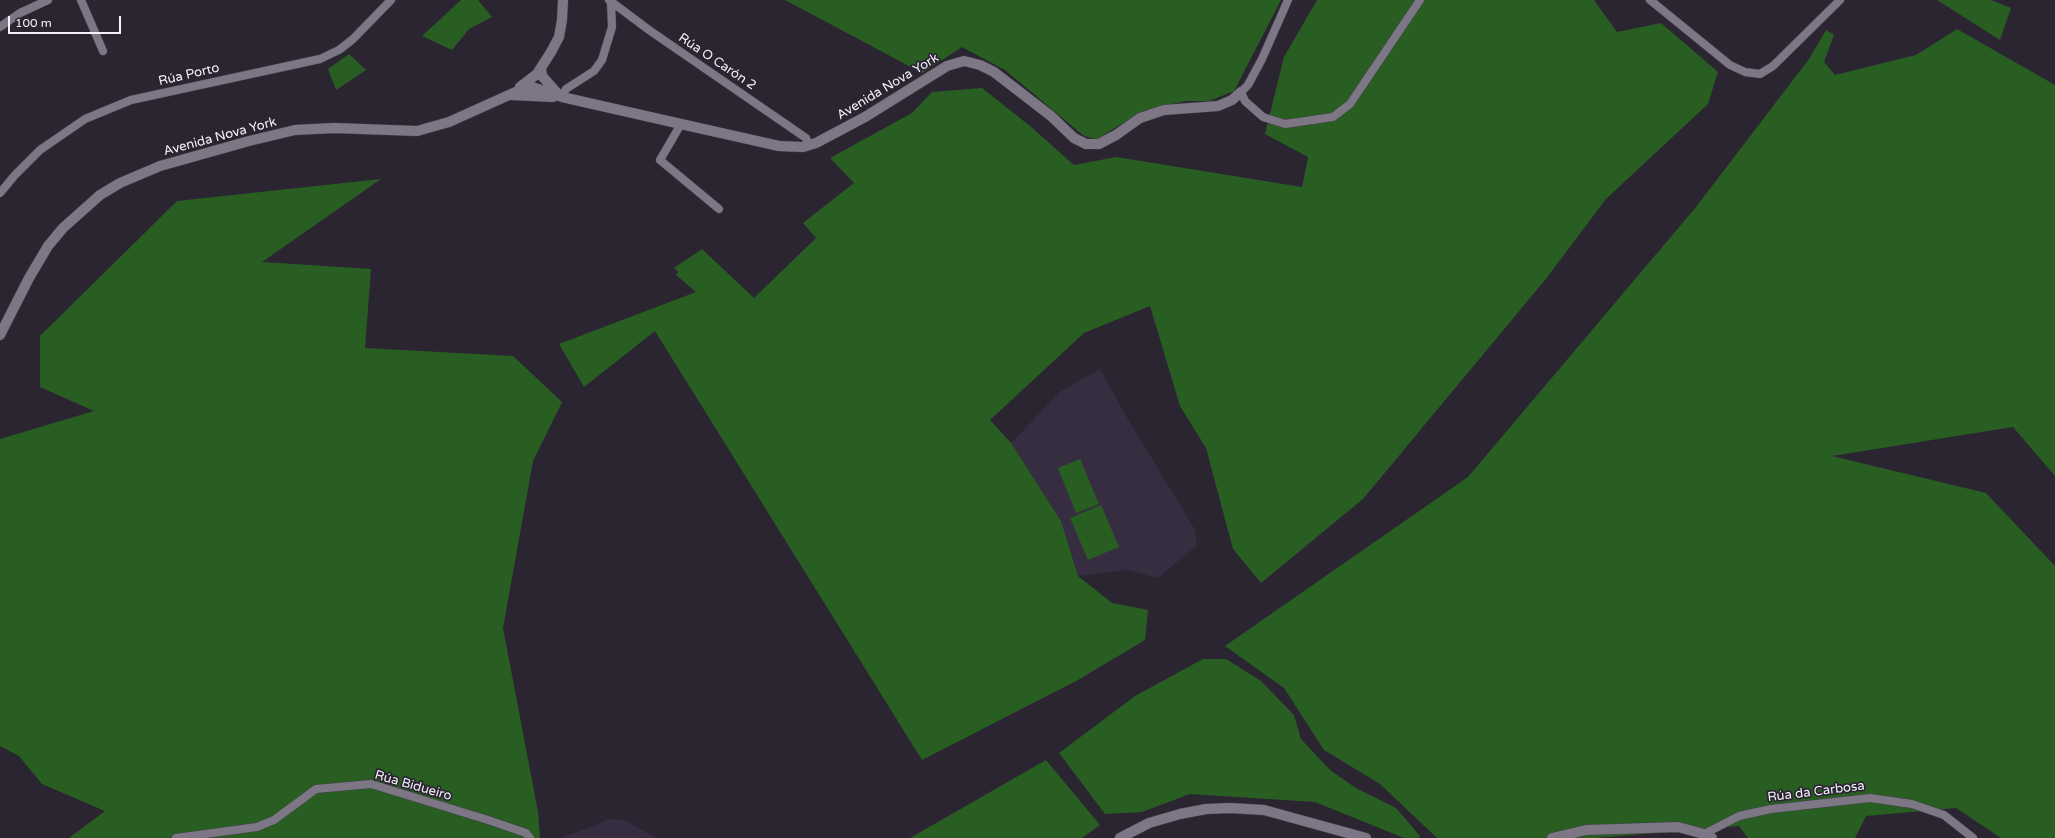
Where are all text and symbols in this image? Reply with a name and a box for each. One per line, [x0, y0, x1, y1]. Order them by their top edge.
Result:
scale bar [10, 8, 123, 34]
text: 100 m [15, 16, 52, 30]
street label: Rúa O Carón 2 [675, 30, 759, 94]
street label: Avenida Nova York [834, 50, 942, 124]
street label: Rúa Porto [157, 60, 221, 90]
street label: Avenida Nova York [162, 114, 278, 160]
street label: Rúa Bidueiro [373, 768, 453, 804]
street label: Rúa da Carbosa [1767, 778, 1865, 806]

